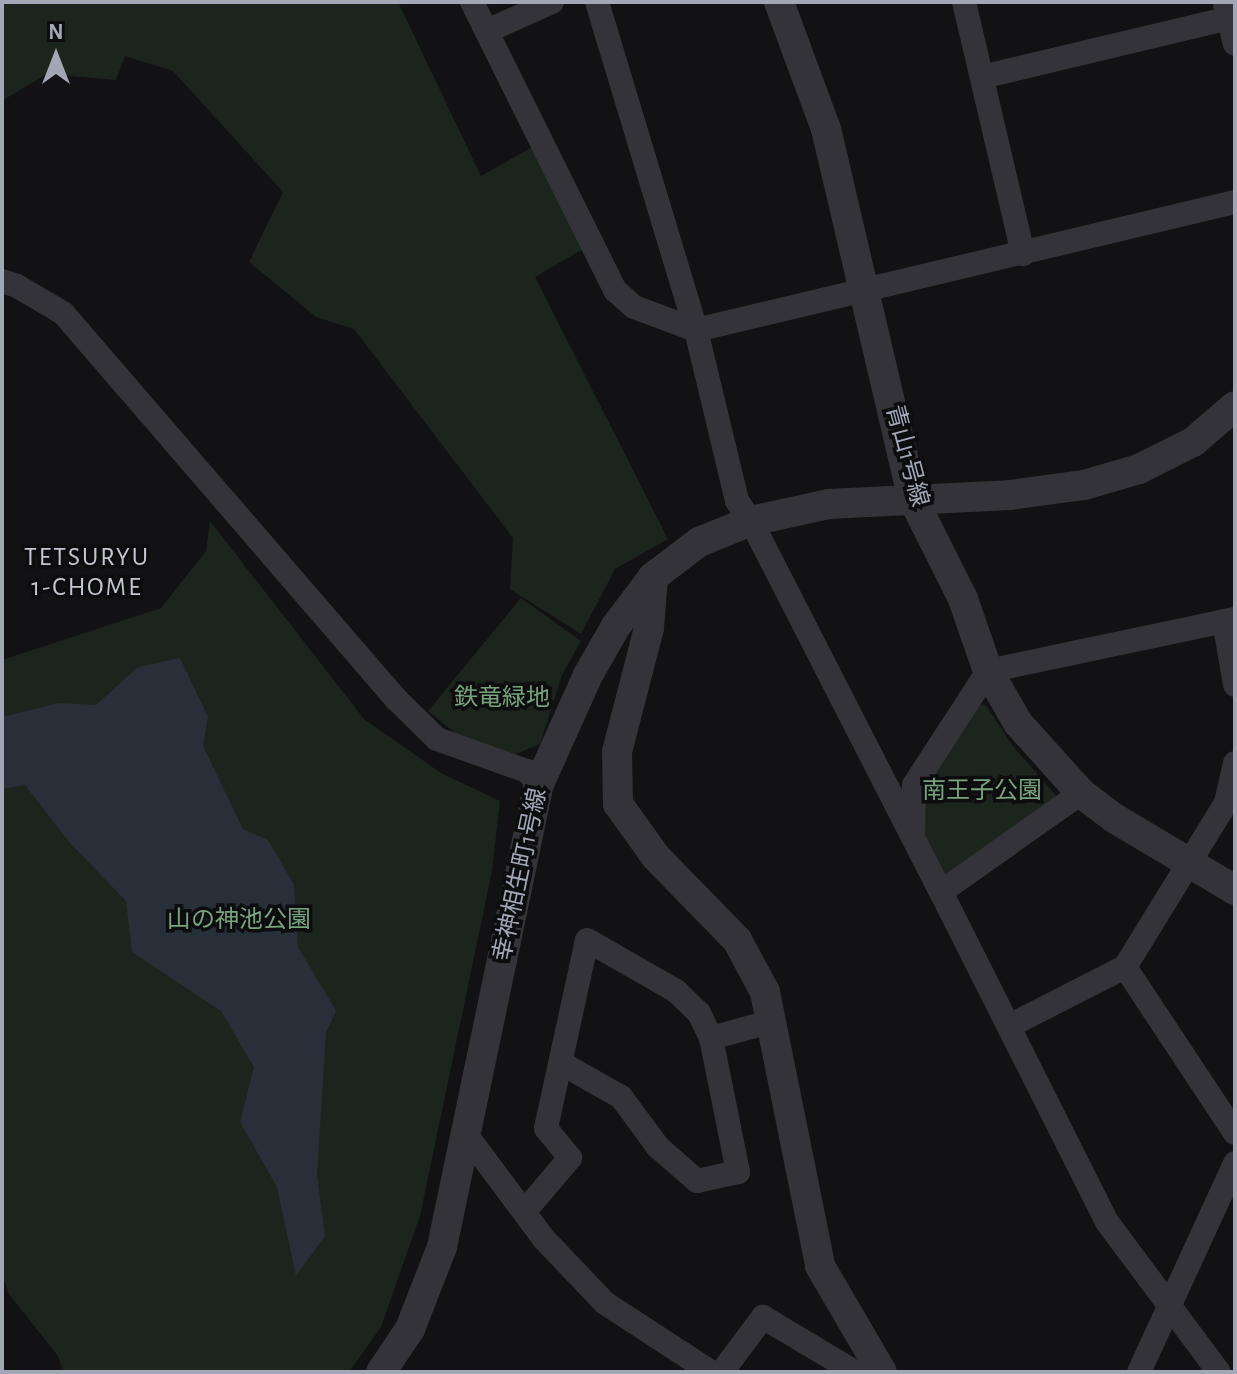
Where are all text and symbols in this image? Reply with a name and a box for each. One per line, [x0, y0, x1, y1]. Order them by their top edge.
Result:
north arrow [16, 16, 96, 96]
text: N [48, 21, 64, 43]
street label: 青山1号線 [879, 402, 933, 510]
district label: TETSURYU 1-CHOME [24, 542, 150, 604]
park label: 鉄竜緑地 [454, 685, 550, 713]
park label: 南王子公園 [922, 778, 1042, 806]
street label: 幸神相生町1号線 [489, 786, 553, 964]
park label: 山の神池公園 [167, 907, 311, 935]

